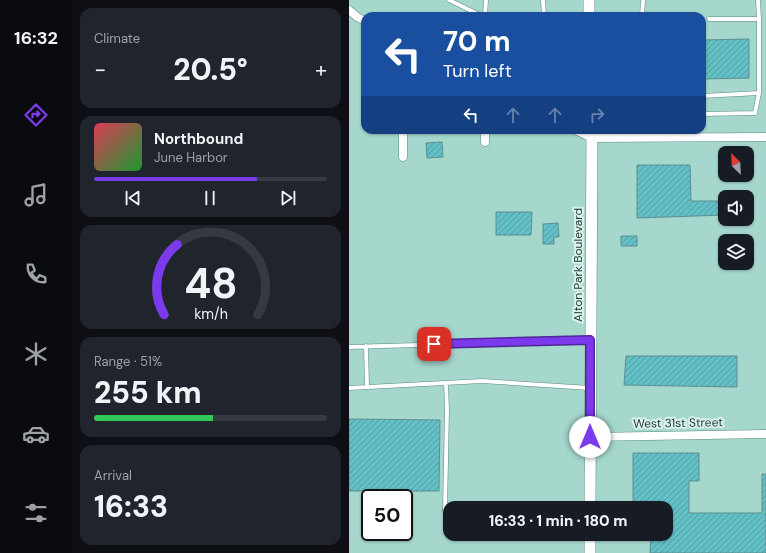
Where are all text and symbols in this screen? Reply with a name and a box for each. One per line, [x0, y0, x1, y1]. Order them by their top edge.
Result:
text: 70 m [443, 23, 511, 60]
text: 16:32 [14, 26, 58, 50]
icon: left [377, 28, 429, 80]
text: Climate [94, 30, 140, 47]
text: 20.5° [173, 50, 248, 89]
text: − [94, 55, 106, 84]
text: + [315, 55, 327, 84]
text: Turn left [443, 59, 512, 83]
icon: directions [22, 101, 50, 129]
icon: left [460, 104, 482, 126]
icon: ahead [502, 104, 524, 126]
icon: ahead [544, 104, 566, 126]
icon: right [586, 104, 608, 126]
text: Northbound [154, 129, 243, 149]
north arrow [718, 146, 754, 182]
map controls [718, 146, 754, 270]
text: June Harbor [154, 149, 228, 166]
icon: music [22, 181, 50, 209]
icon: previous [122, 187, 144, 209]
icon: pause [199, 187, 221, 209]
icon: next [277, 187, 299, 209]
button: sound [718, 190, 754, 226]
street label: Alton Park Boulevard [570, 208, 586, 322]
button: layers [718, 234, 754, 270]
text: 48 [184, 256, 237, 310]
icon: phone [22, 260, 50, 288]
text: km/h [194, 304, 227, 322]
pin [417, 327, 451, 361]
icon: arrive [423, 333, 445, 355]
icon: climate [22, 340, 50, 368]
text: Range · 51% [94, 353, 162, 370]
text: 255 km [94, 373, 202, 412]
street label: West 31st Street [633, 414, 723, 432]
position arrow [569, 416, 611, 458]
icon: car [22, 420, 50, 448]
text: Arrival [94, 467, 132, 484]
text: 16:33 [94, 487, 168, 526]
speed limit sign: 50 [361, 489, 413, 541]
icon: filters [22, 499, 50, 527]
text: 16:33 · 1 min · 180 m [489, 511, 627, 531]

